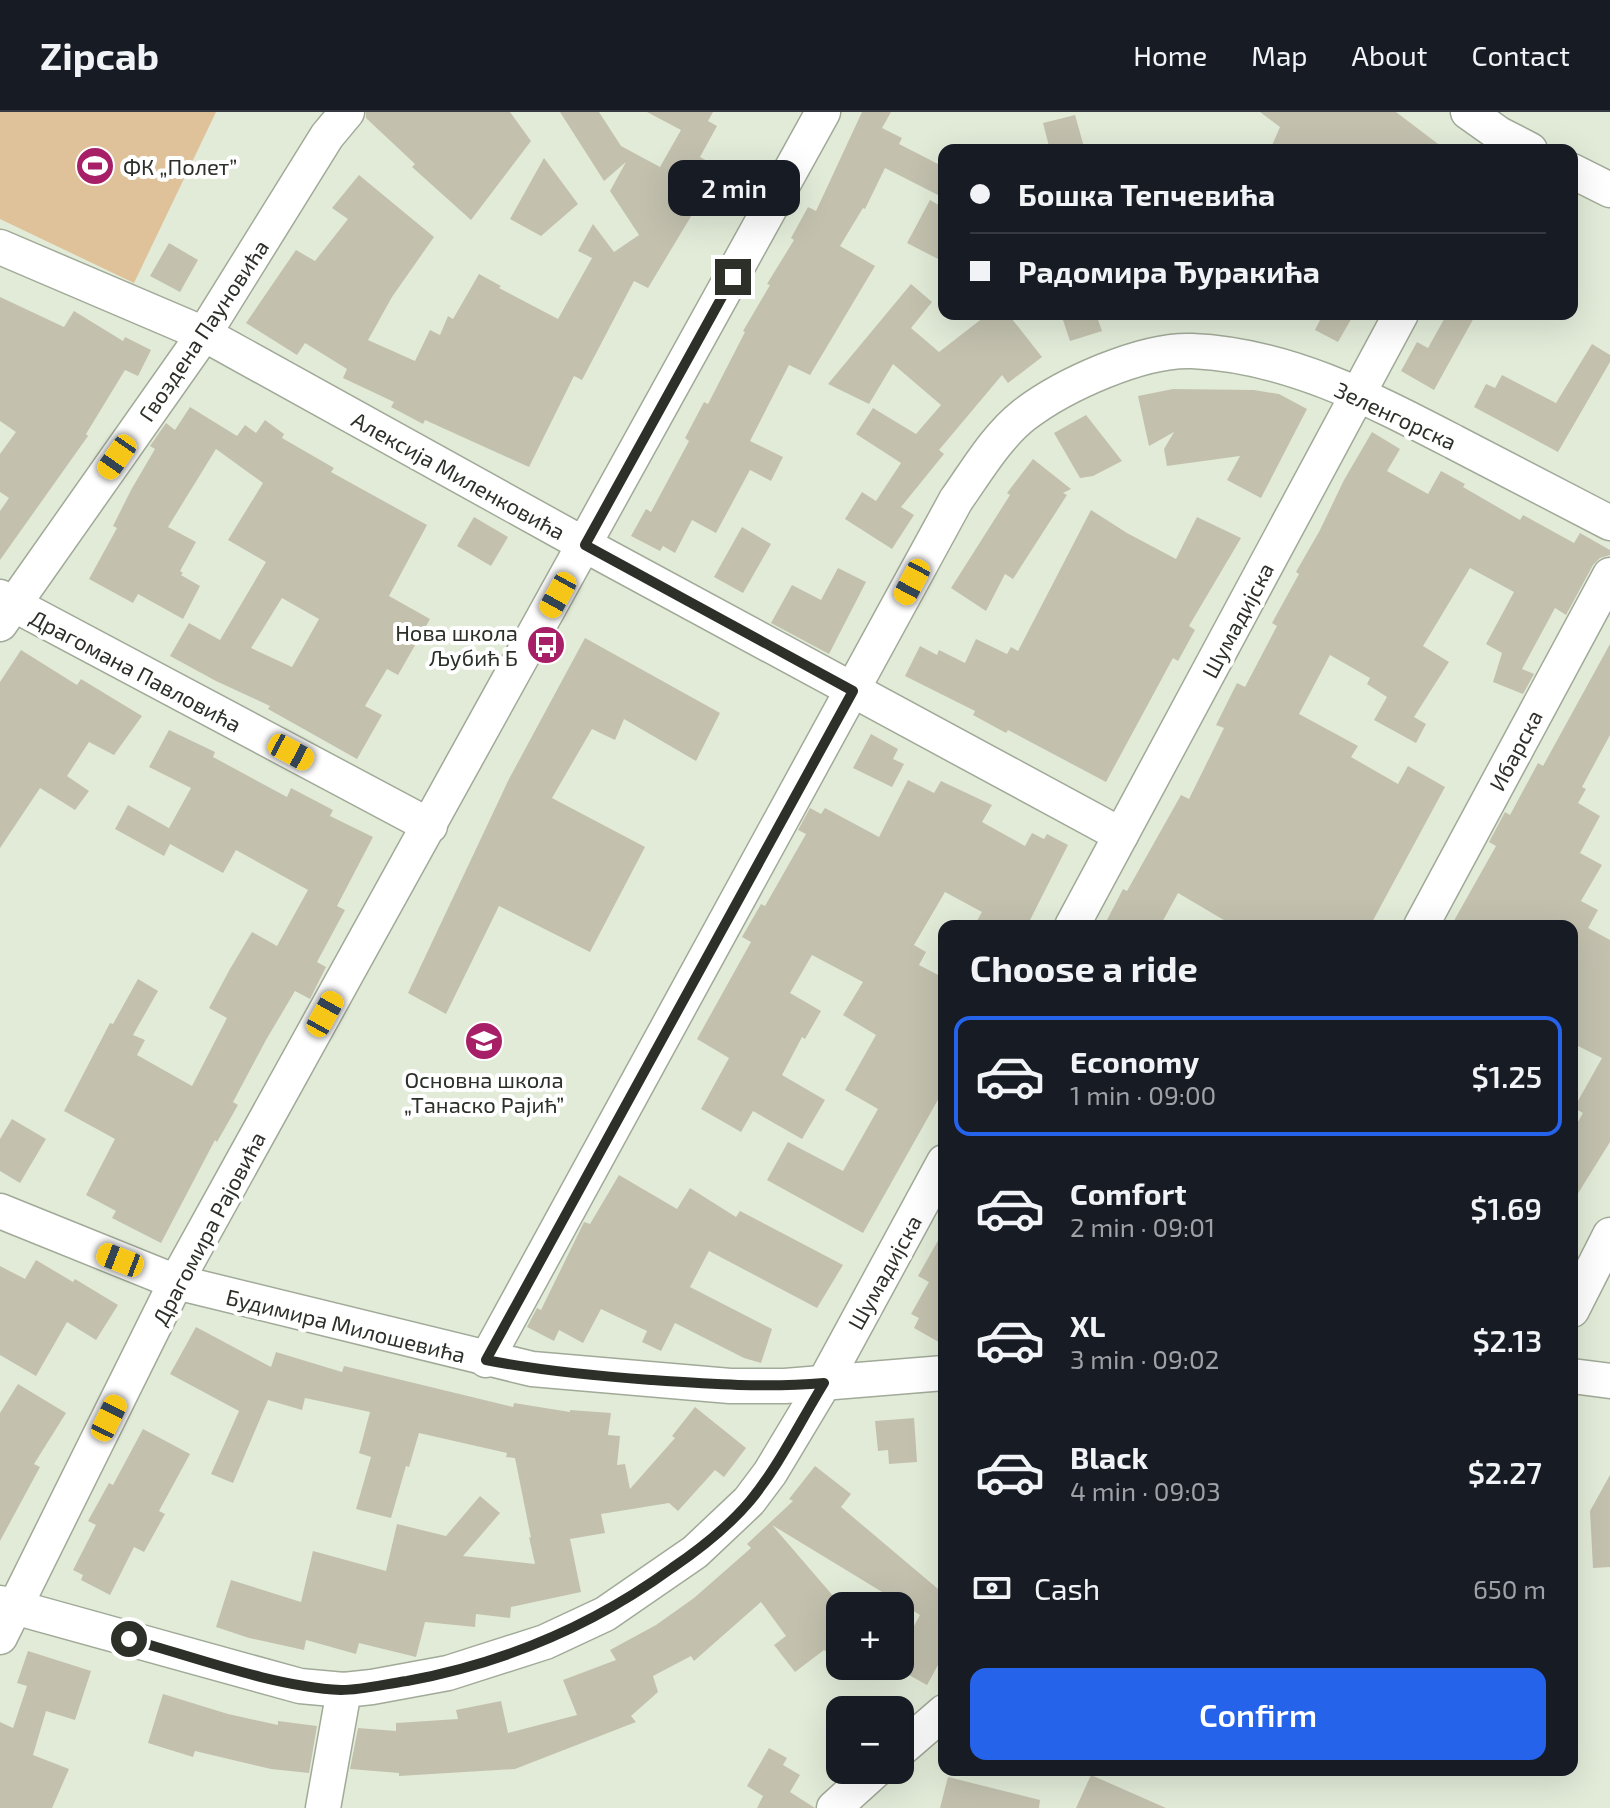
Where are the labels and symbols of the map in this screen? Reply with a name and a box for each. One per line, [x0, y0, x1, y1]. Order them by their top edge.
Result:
sports icon: ФК „Полет” [74, 145, 116, 187]
place label: ФК „Полет” [123, 153, 237, 179]
callout: 2 min [667, 161, 799, 217]
street label: Гвоздена Пауновића [133, 234, 274, 426]
route end [715, 259, 751, 295]
street label: Зеленгорска [1331, 376, 1461, 454]
street label: Алексија Миленковића [347, 406, 570, 545]
car [93, 430, 141, 484]
car [890, 555, 934, 609]
street label: Шумадијска [1196, 558, 1279, 683]
car [536, 568, 580, 622]
street label: Драгомана Павловића [26, 603, 246, 737]
place label: Нова школа Љубић Б [395, 619, 518, 671]
bus stop icon: Нова школа Љубић Б [525, 624, 567, 666]
street label: Ибарска [1483, 705, 1547, 795]
car [264, 730, 318, 774]
car [303, 987, 347, 1041]
school or university icon: Основна школа „Танаско Рајић” [463, 1020, 505, 1062]
place label: Основна школа „Танаско Рајић” [404, 1066, 564, 1118]
street label: Драгомира Рајовића [146, 1127, 271, 1330]
street label: Шумадијска [842, 1210, 927, 1334]
car [93, 1240, 147, 1280]
street label: Будимира Милошевића [223, 1283, 468, 1368]
car [88, 1391, 130, 1445]
route start [111, 1621, 147, 1657]

